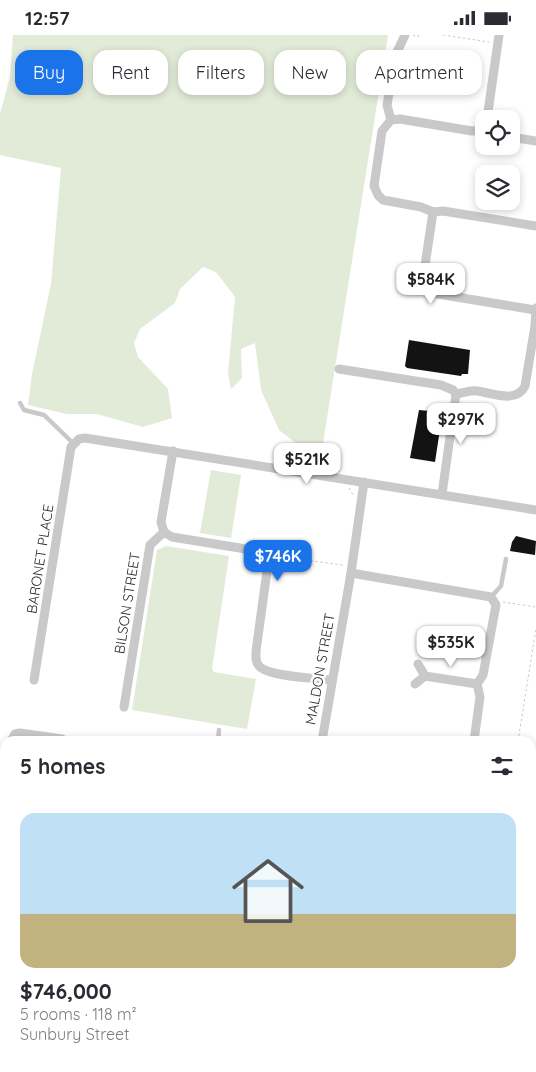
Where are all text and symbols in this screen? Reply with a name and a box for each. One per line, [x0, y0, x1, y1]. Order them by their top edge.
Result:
text: 12:57 [25, 6, 70, 30]
chip: Buy [15, 50, 83, 95]
chip: Rent [93, 50, 168, 95]
chip: Filters [178, 50, 264, 95]
chip: New [274, 50, 346, 95]
chip: Apartment [356, 50, 482, 95]
map controls [475, 110, 520, 210]
button: locate [475, 110, 520, 155]
button: layers [475, 165, 520, 210]
pin: $584K [396, 263, 466, 305]
text: $584K [407, 269, 455, 289]
pin: $297K [426, 403, 496, 445]
text: $297K [438, 409, 484, 429]
pin: $521K [272, 443, 342, 485]
text: $521K [285, 449, 329, 469]
street label: BARONET PLACE [22, 503, 58, 615]
pin: $746K [243, 539, 313, 582]
text: $746K [255, 546, 301, 566]
street label: BILSON STREET [110, 551, 144, 655]
street label: MALDON STREET [301, 612, 339, 726]
pin: $535K [416, 625, 486, 668]
text: $535K [427, 632, 475, 652]
icon: filters [488, 752, 516, 780]
text: 5 homes [20, 753, 105, 779]
icon: home [223, 846, 313, 936]
text: $746,000 [20, 978, 112, 1004]
text: 5 rooms · 118 m² [20, 1004, 137, 1024]
text: Sunbury Street [20, 1024, 130, 1044]

